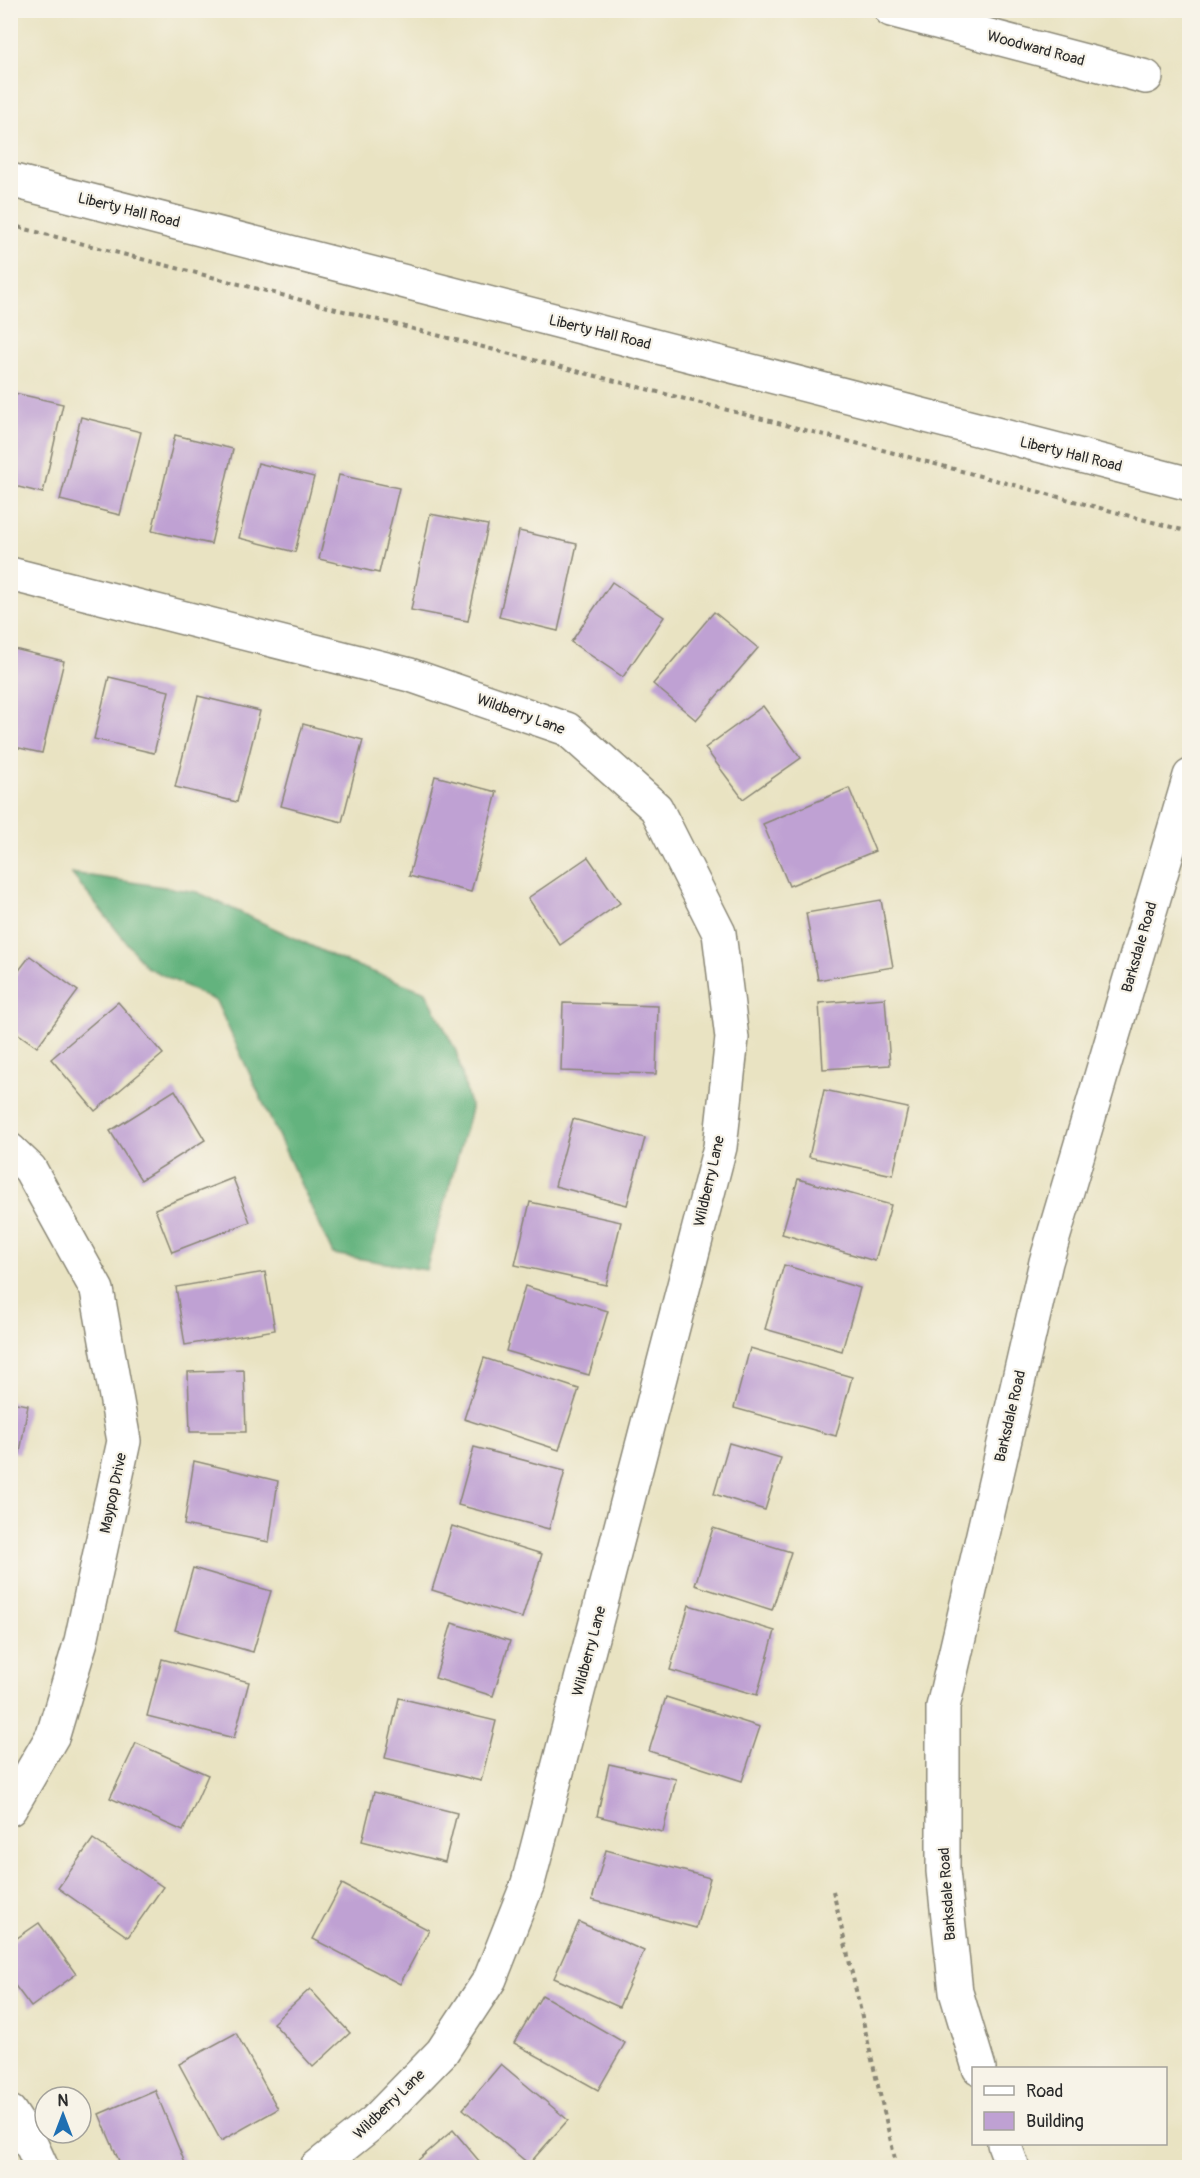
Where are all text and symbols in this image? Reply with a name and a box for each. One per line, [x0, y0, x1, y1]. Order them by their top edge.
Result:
street label: Woodward Road [985, 26, 1087, 71]
street label: Liberty Hall Road [76, 189, 182, 232]
street label: Liberty Hall Road [547, 311, 653, 354]
street label: Liberty Hall Road [1018, 433, 1124, 476]
street label: Wildberry Lane [474, 690, 568, 739]
street label: Barksdale Road [1117, 900, 1161, 995]
street label: Wildberry Lane [690, 1133, 729, 1228]
street label: Barksdale Road [991, 1368, 1030, 1464]
street label: Maypop Drive [96, 1451, 131, 1535]
street label: Wildberry Lane [568, 1603, 611, 1698]
street label: Barksdale Road [935, 1847, 960, 1941]
street label: Wildberry Lane [350, 2065, 430, 2143]
legend [972, 2067, 1167, 2145]
text: Road [1026, 2080, 1063, 2103]
north arrow [33, 2085, 93, 2145]
text: N [58, 2091, 69, 2111]
text: Building [1026, 2110, 1084, 2133]

